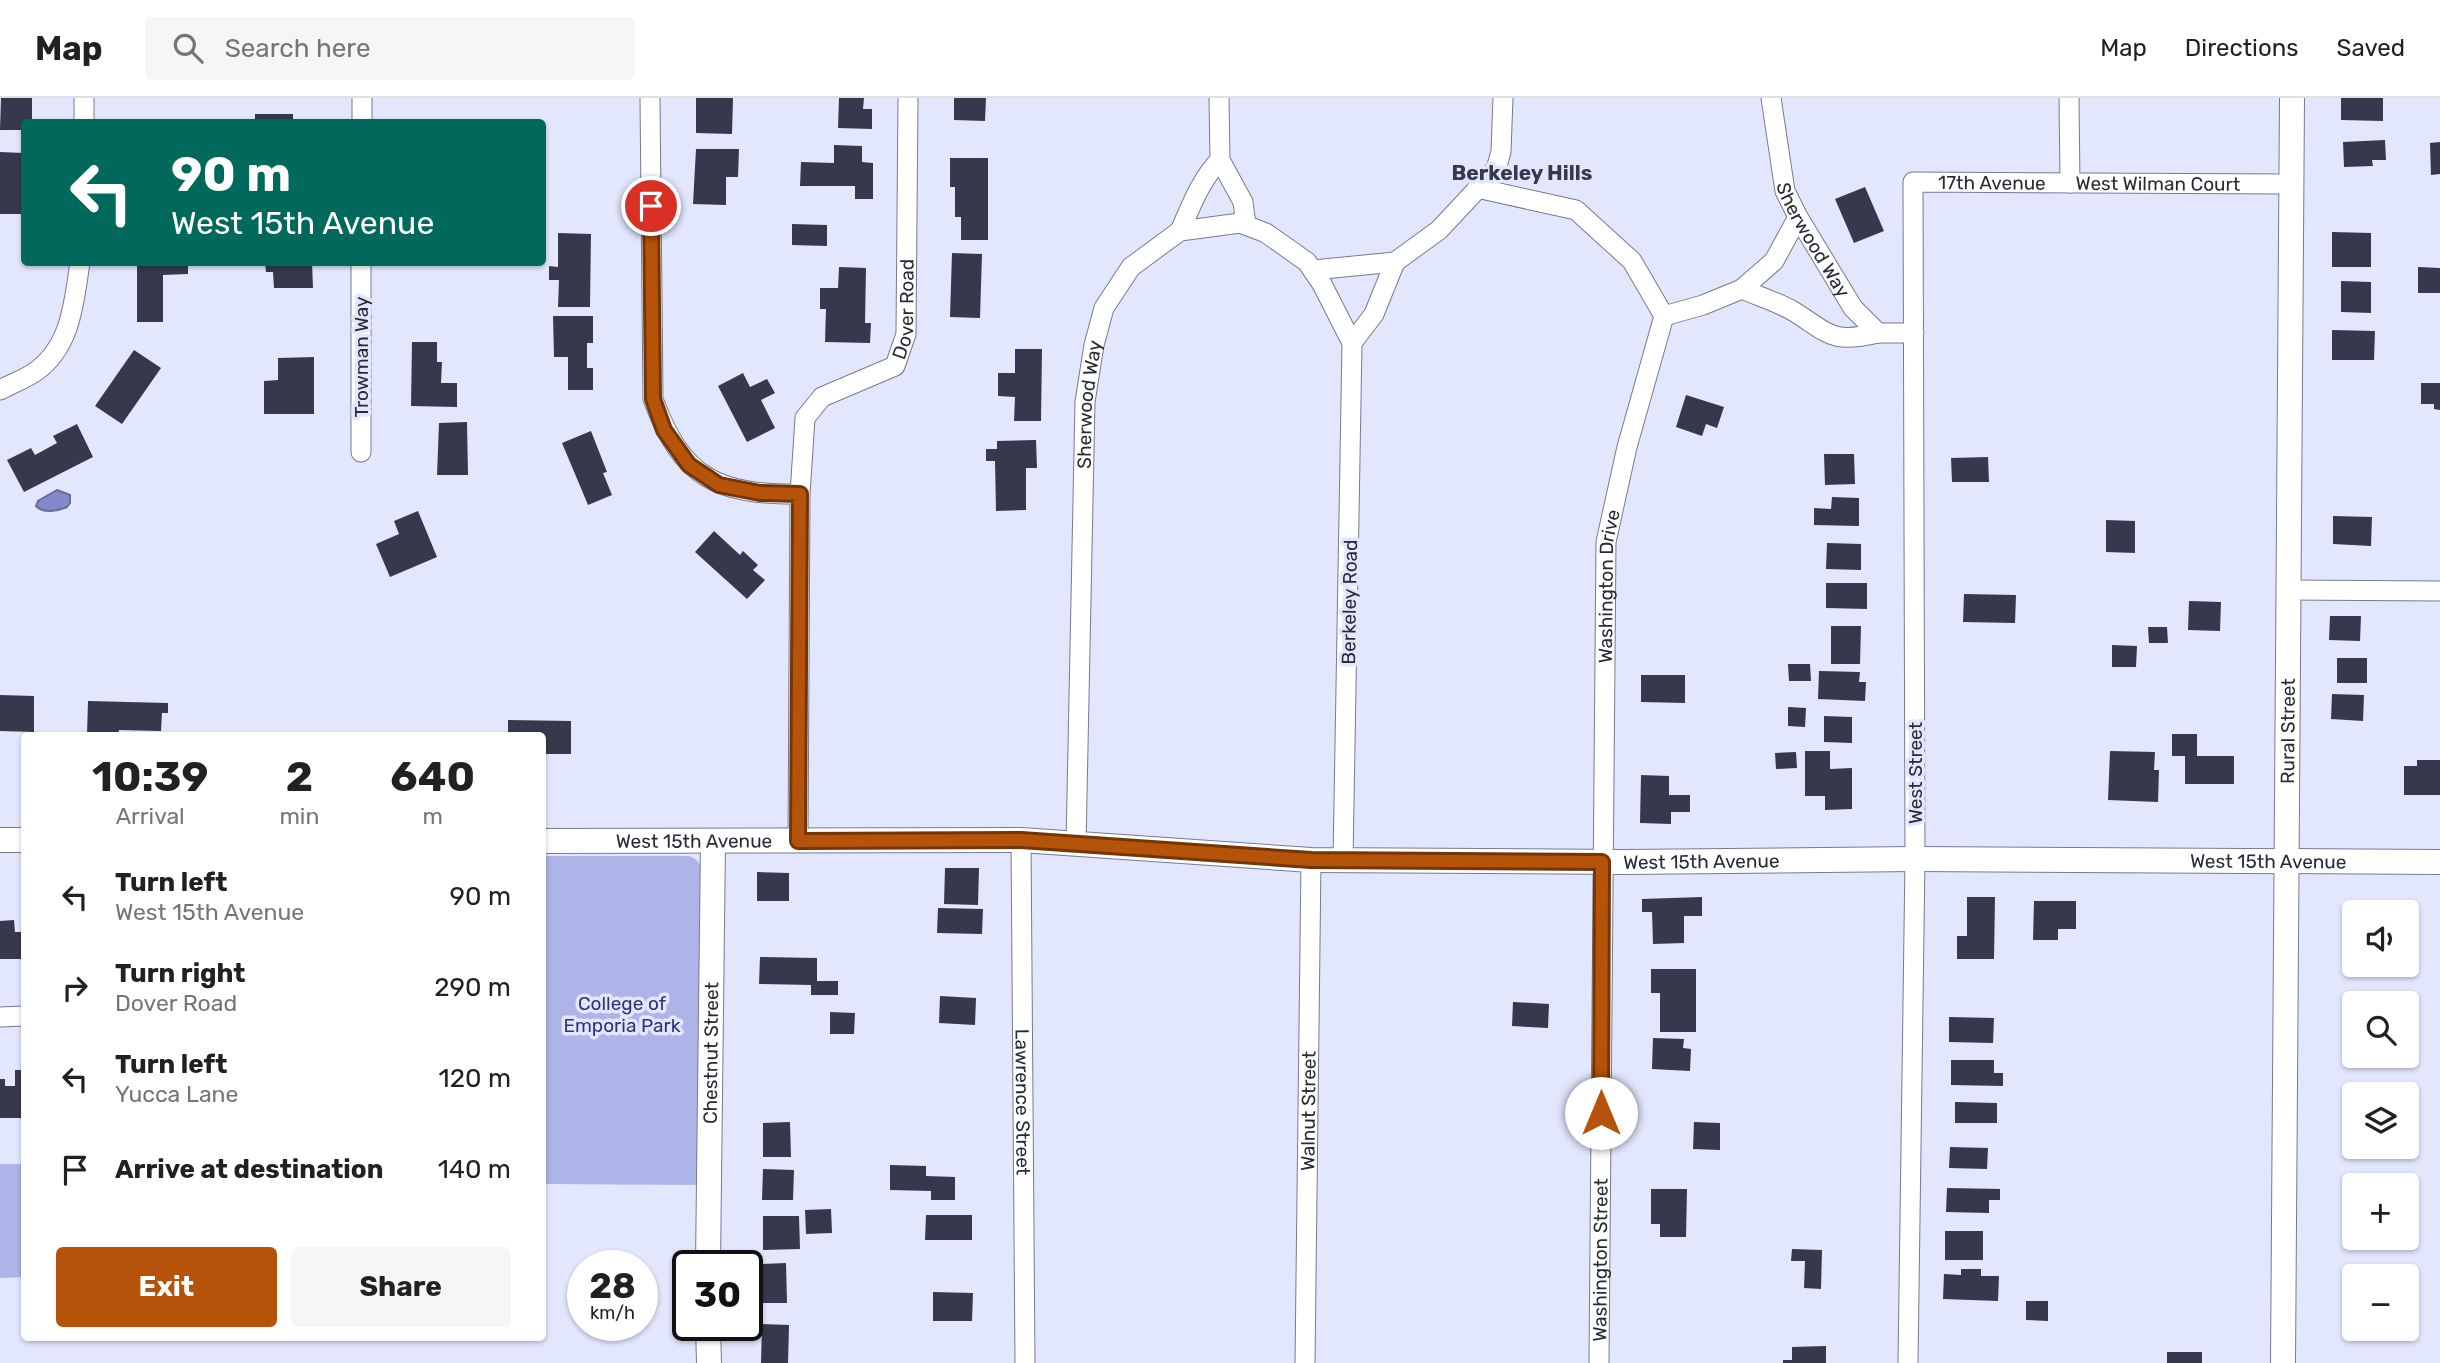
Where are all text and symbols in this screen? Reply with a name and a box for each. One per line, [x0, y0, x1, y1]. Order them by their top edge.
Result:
search box [145, 17, 635, 80]
text: Map [35, 29, 103, 68]
icon: search [169, 29, 207, 67]
text: Search here [225, 33, 370, 64]
text: Map [2100, 34, 2147, 62]
text: Directions [2185, 34, 2298, 62]
text: Saved [2336, 34, 2405, 62]
text: 90 m [171, 145, 291, 203]
icon: left [56, 147, 147, 238]
district label: Berkeley Hills [1452, 160, 1592, 185]
street label: 17th Avenue [1938, 171, 2046, 195]
street label: West Wilman Court [2076, 172, 2241, 196]
pin [621, 176, 681, 236]
street label: Sherwood Way [1772, 181, 1855, 302]
icon: arrive [632, 187, 670, 225]
text: West 15th Avenue [171, 204, 434, 242]
street label: Dover Road [887, 259, 919, 362]
street label: Trowman Way [350, 296, 373, 418]
street label: Sherwood Way [1073, 338, 1107, 469]
street label: Washington Drive [1594, 507, 1625, 663]
street label: Berkeley Road [1337, 539, 1362, 665]
street label: Rural Street [2276, 678, 2300, 784]
street label: West Street [1904, 721, 1927, 824]
text: 10:39 [92, 752, 208, 802]
text: 2 [286, 752, 313, 802]
text: 640 [390, 752, 475, 802]
text: Arrival [116, 802, 185, 830]
text: min [279, 802, 319, 830]
text: m [422, 802, 443, 830]
street label: West 15th Avenue [616, 830, 772, 853]
street label: West 15th Avenue [1623, 849, 1780, 874]
street label: West 15th Avenue [2190, 850, 2347, 873]
text: Turn left [115, 867, 227, 898]
icon: left [56, 878, 94, 916]
text: 90 m [450, 881, 511, 912]
text: West 15th Avenue [115, 898, 304, 926]
map controls [2342, 900, 2419, 1341]
button: sound [2342, 900, 2419, 977]
text: Turn right [115, 958, 245, 989]
icon: right [56, 969, 94, 1007]
text: 290 m [434, 972, 511, 1003]
street label: Chestnut Street [699, 981, 723, 1124]
text: Dover Road [115, 989, 237, 1017]
button: search [2342, 991, 2419, 1068]
park label: College of Emporia Park [563, 992, 681, 1037]
street label: Lawrence Street [1010, 1029, 1035, 1176]
text: Turn left [115, 1049, 227, 1080]
street label: Walnut Street [1296, 1050, 1321, 1171]
icon: left [56, 1060, 94, 1098]
text: 120 m [439, 1063, 511, 1094]
position arrow [1564, 1076, 1638, 1150]
text: Yucca Lane [115, 1080, 238, 1108]
button: layers [2342, 1082, 2419, 1159]
icon: arrive [56, 1151, 94, 1189]
text: Arrive at destination [115, 1154, 383, 1185]
text: 140 m [438, 1154, 511, 1185]
button: + [2342, 1173, 2419, 1250]
street label: Washington Street [1588, 1178, 1613, 1342]
button: Exit [56, 1247, 277, 1327]
button: Share [291, 1247, 511, 1327]
speed limit sign: 30 [672, 1250, 763, 1341]
button: − [2342, 1264, 2419, 1341]
text: 28 [589, 1265, 636, 1307]
text: km/h [590, 1302, 635, 1324]

